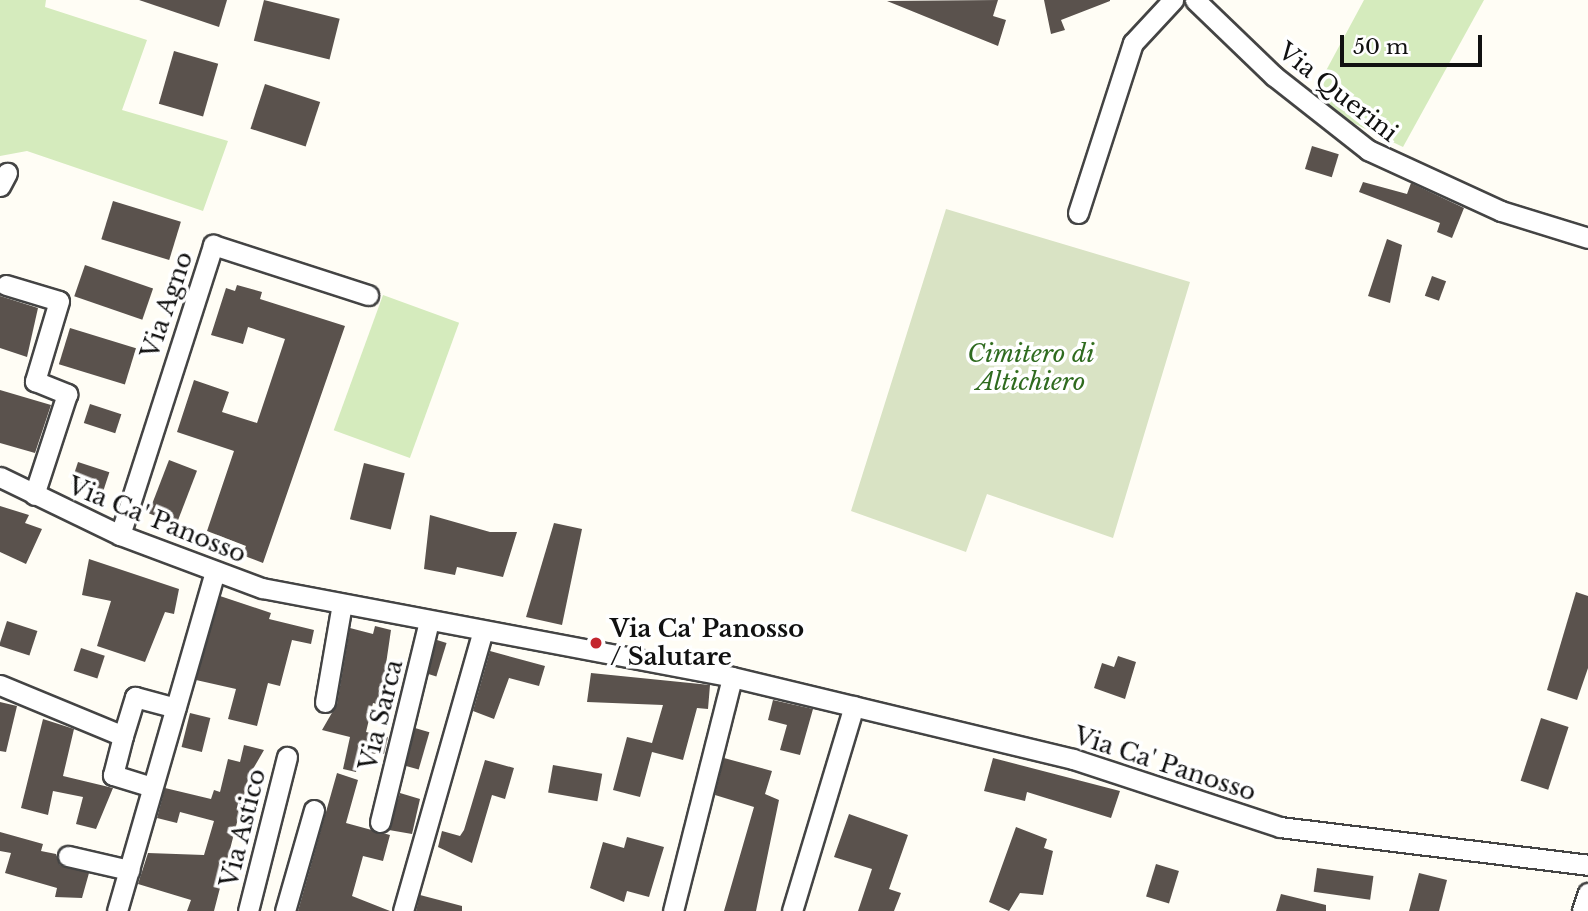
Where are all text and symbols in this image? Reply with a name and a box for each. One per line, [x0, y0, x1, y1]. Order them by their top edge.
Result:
scale bar [1343, 21, 1485, 65]
text: 50 m [1353, 34, 1408, 60]
street label: Via Querini [1272, 36, 1404, 148]
street label: Via Agno [135, 247, 199, 363]
park label: Cimitero di Altichiero [967, 340, 1095, 396]
street label: Via Ca' Panosso [63, 471, 251, 569]
place label: Via Ca' Panosso / Salutare [610, 615, 805, 671]
marker: Via Ca' Panosso / Salutare [588, 635, 604, 651]
street label: Via Sarca [353, 657, 409, 773]
street label: Via Ca' Panosso [1070, 721, 1260, 807]
street label: Via Astico [214, 765, 272, 891]

